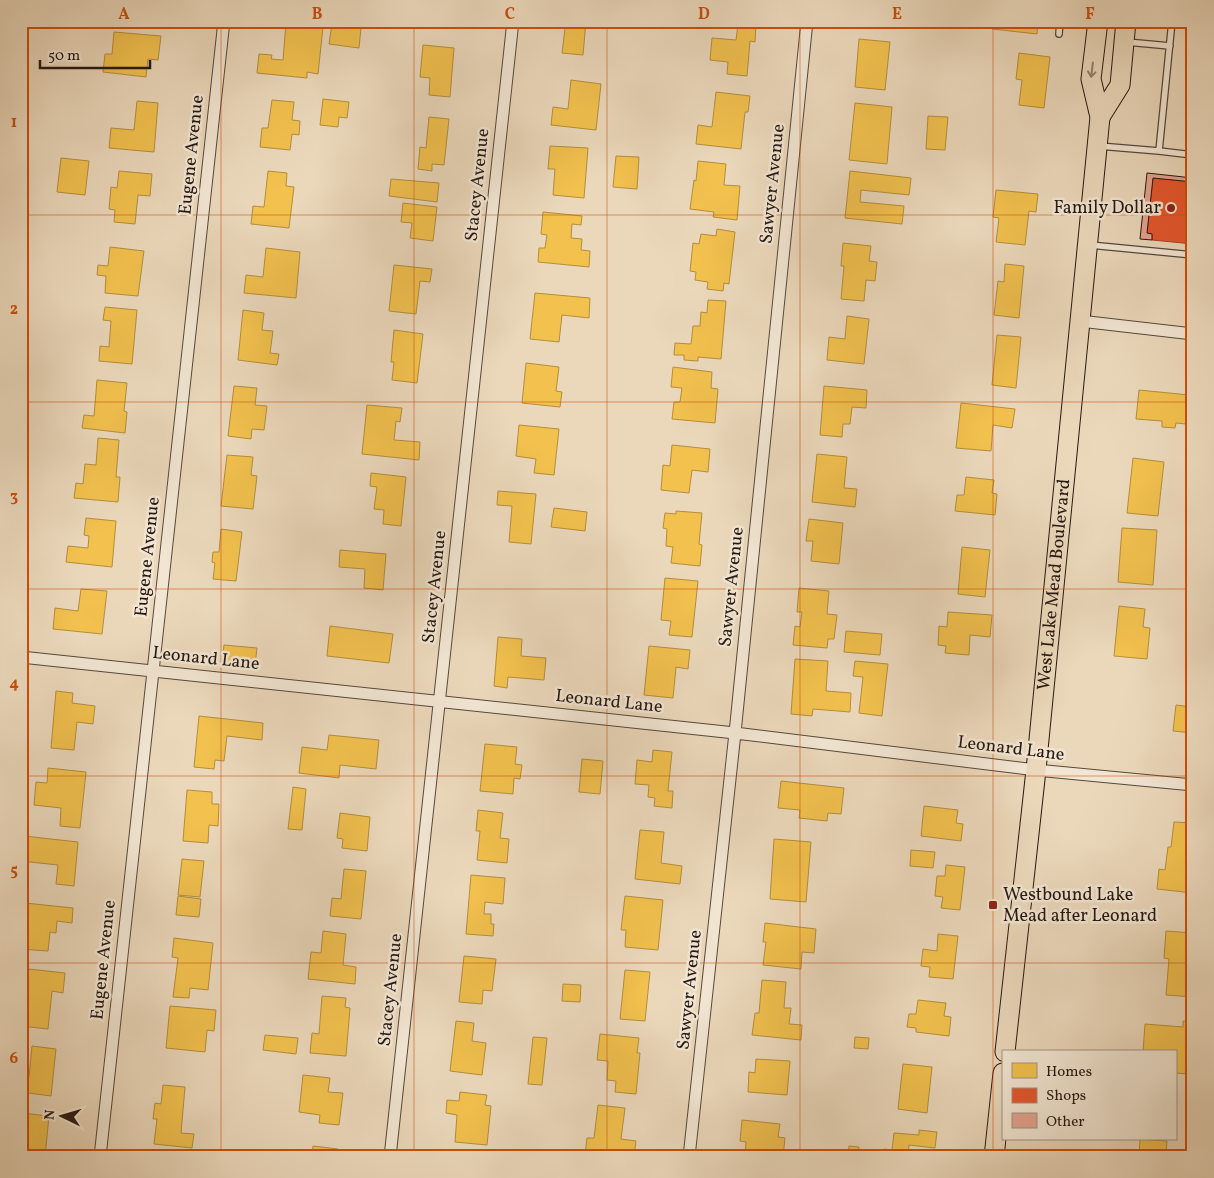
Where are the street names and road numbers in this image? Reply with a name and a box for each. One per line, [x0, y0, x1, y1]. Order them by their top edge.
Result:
street label: Eugene Avenue [173, 94, 211, 216]
street label: Sawyer Avenue [754, 123, 792, 245]
street label: Stacey Avenue [460, 127, 496, 243]
street label: West Lake Mead Boulevard [1031, 478, 1077, 691]
street label: Eugene Avenue [129, 496, 167, 618]
street label: Sawyer Avenue [713, 526, 751, 648]
street label: Stacey Avenue [417, 529, 453, 645]
street label: Leonard Lane [151, 641, 261, 677]
street label: Leonard Lane [554, 684, 664, 720]
street label: Leonard Lane [956, 730, 1066, 768]
street label: Eugene Avenue [85, 899, 123, 1021]
street label: Sawyer Avenue [671, 929, 709, 1051]
street label: Stacey Avenue [373, 932, 409, 1048]

